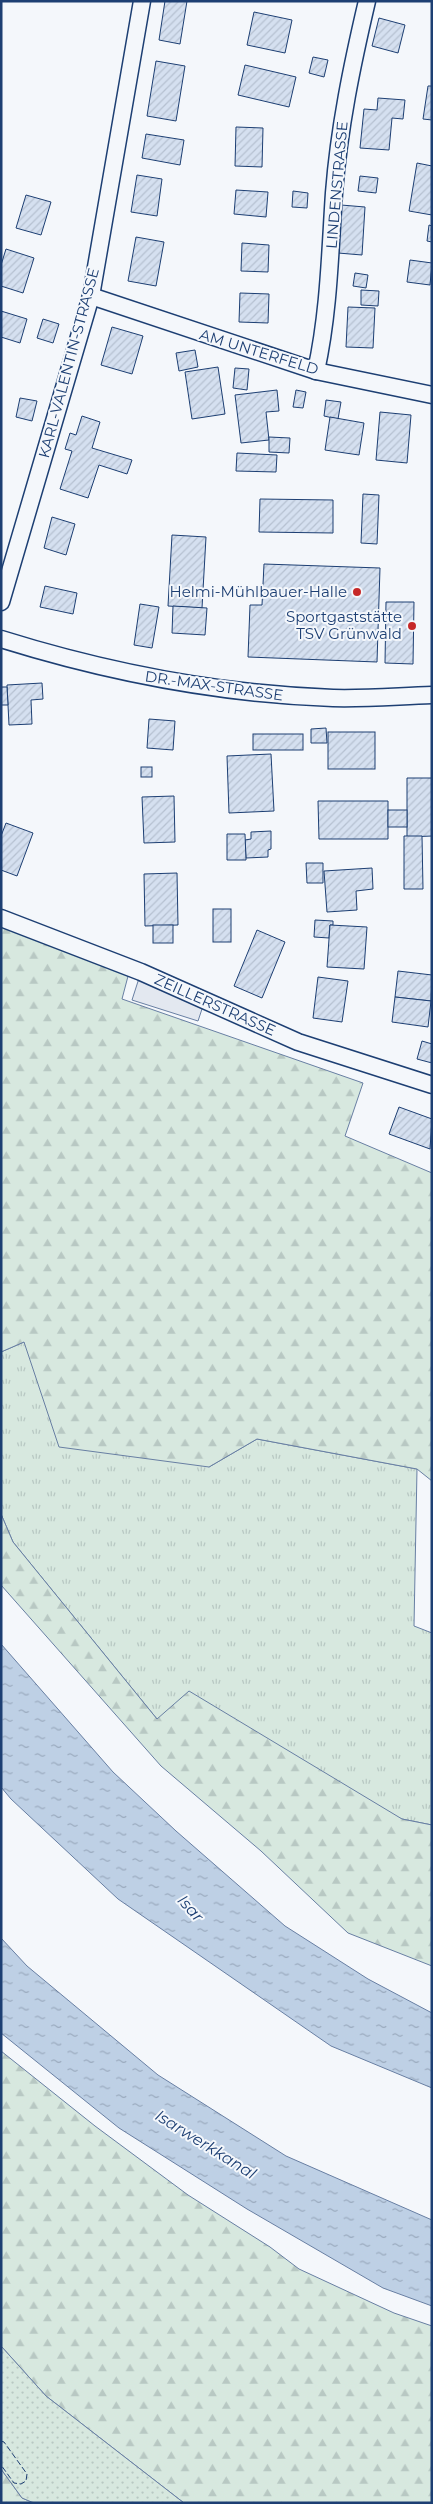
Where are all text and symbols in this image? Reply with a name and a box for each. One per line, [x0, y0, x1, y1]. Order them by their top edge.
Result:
street label: LINDENSTRASSE [321, 120, 352, 250]
street label: KARL-VALENTIN-STRASSE [34, 266, 103, 460]
street label: AM UNTERFELD [197, 324, 321, 379]
place label: Helmi-Mühlbauer-Halle [170, 582, 347, 601]
marker: Helmi-Mühlbauer-Halle [351, 586, 363, 598]
place label: Sportgaststätte TSV Grünwald [286, 607, 402, 643]
marker: Sportgaststätte TSV Grünwald [406, 620, 418, 632]
street label: DR.-MAX-STRASSE [144, 666, 284, 705]
street label: ZEILLERSTRASSE [152, 969, 279, 1040]
water label: Isar [174, 1891, 208, 1926]
water label: Isarwerkkanal [152, 2106, 260, 2183]

